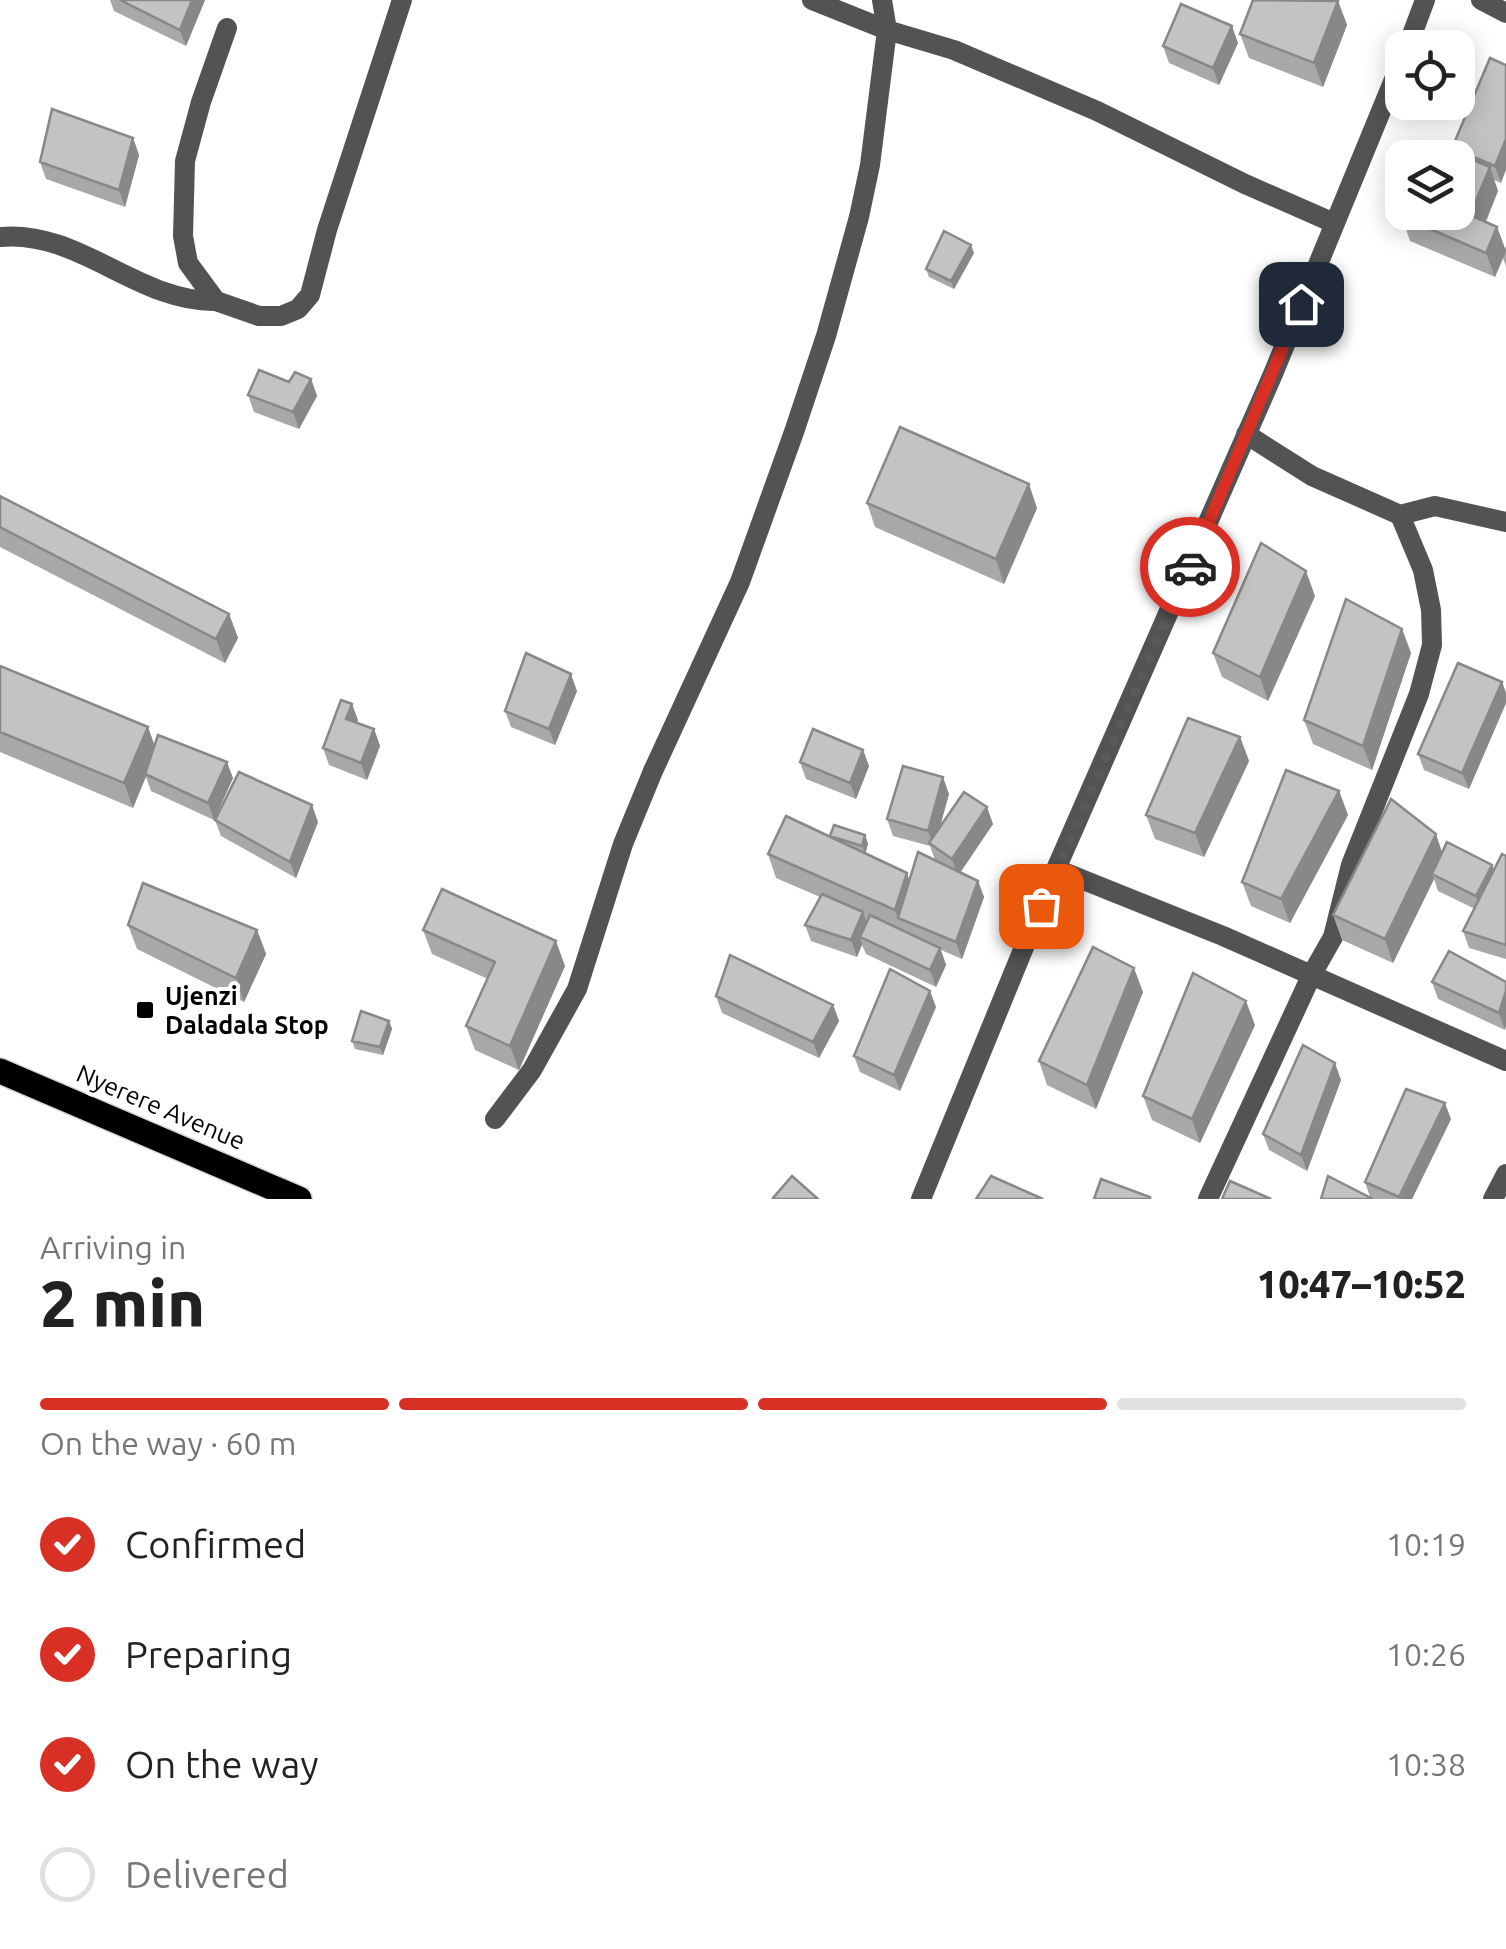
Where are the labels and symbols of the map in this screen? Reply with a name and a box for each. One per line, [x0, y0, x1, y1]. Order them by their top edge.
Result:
pin [1259, 262, 1344, 347]
courier [1140, 517, 1240, 617]
pin [999, 864, 1084, 949]
place label: Ujenzi Daladala Stop [165, 982, 329, 1039]
marker: Ujenzi Daladala Stop [134, 999, 156, 1021]
street label: Nyerere Avenue [73, 1059, 249, 1155]

